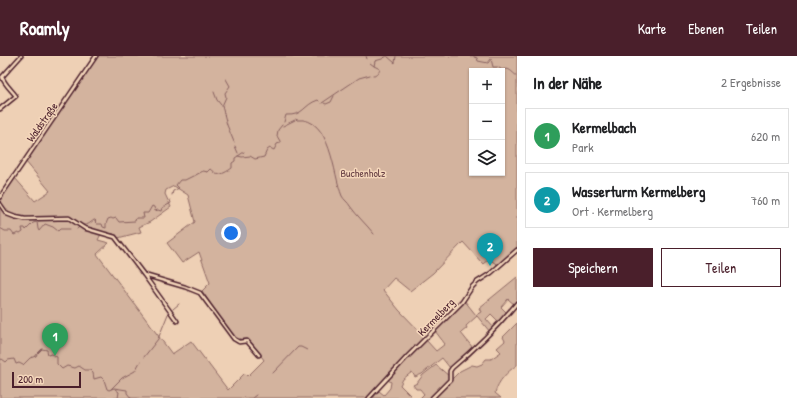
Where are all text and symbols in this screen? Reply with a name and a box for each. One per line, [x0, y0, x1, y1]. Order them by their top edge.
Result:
text: Roamly [20, 15, 70, 41]
text: Karte [638, 19, 666, 38]
text: Ebenen [688, 19, 724, 38]
text: Teilen [746, 19, 777, 38]
map controls [469, 68, 505, 176]
button: + [469, 68, 505, 104]
text: In der Nähe [533, 71, 602, 94]
text: 2 Ergebnisse [721, 73, 781, 91]
street label: Waldstraße [23, 99, 61, 144]
button: − [469, 104, 505, 140]
text: Kermelbach [572, 117, 636, 138]
text: 1 [545, 127, 549, 145]
text: 620 m [751, 127, 780, 145]
text: Park [572, 138, 594, 156]
button: layers [469, 140, 505, 176]
park label: Buchenholz [341, 166, 386, 180]
text: Wasserturm Kermelberg [572, 181, 705, 202]
text: 2 [544, 191, 550, 209]
text: 760 m [751, 191, 780, 209]
text: Ort · Kermelberg [572, 202, 653, 220]
your location [221, 223, 241, 243]
pin: 2 [477, 233, 503, 266]
button: Speichern [533, 248, 653, 287]
button: Teilen [661, 248, 781, 287]
street label: Kermelberg [415, 295, 457, 339]
pin: 1 [42, 323, 68, 356]
scale bar [12, 370, 81, 389]
text: 200 m [18, 372, 43, 386]

